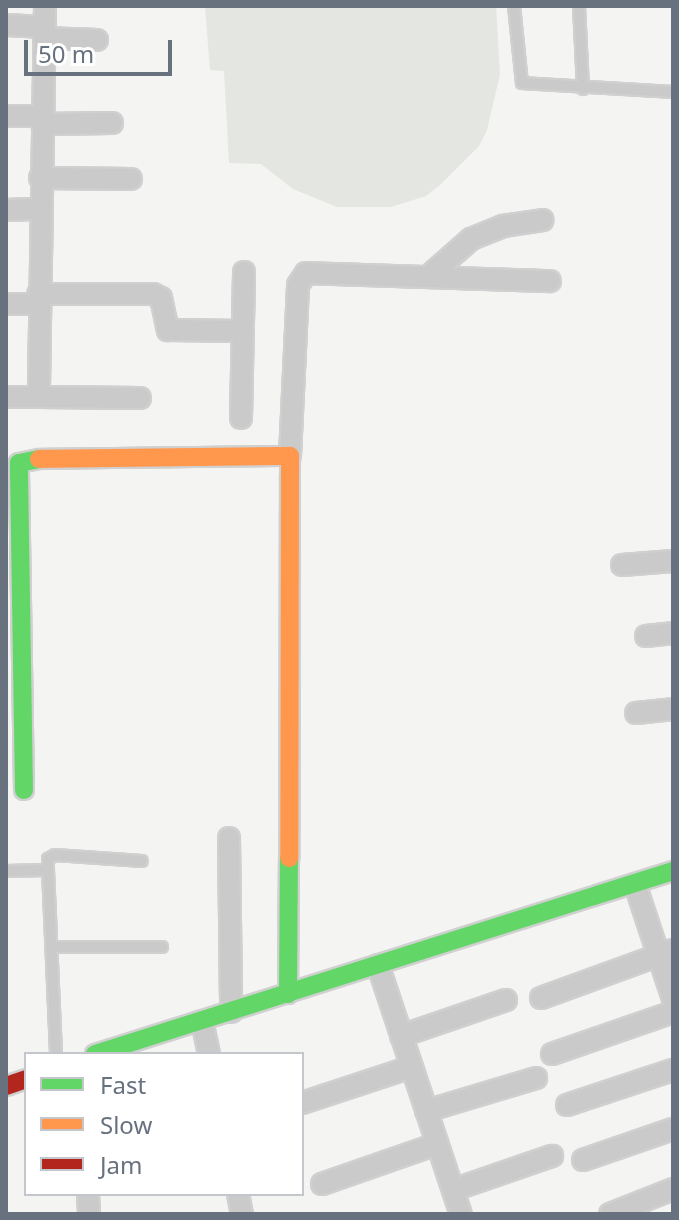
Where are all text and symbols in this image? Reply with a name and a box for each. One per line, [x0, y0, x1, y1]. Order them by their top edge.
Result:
scale bar [28, 24, 176, 74]
text: 50 m [38, 37, 94, 70]
legend [24, 1052, 304, 1196]
text: Fast [100, 1068, 146, 1101]
text: Slow [100, 1108, 152, 1141]
text: Jam [100, 1148, 142, 1181]

